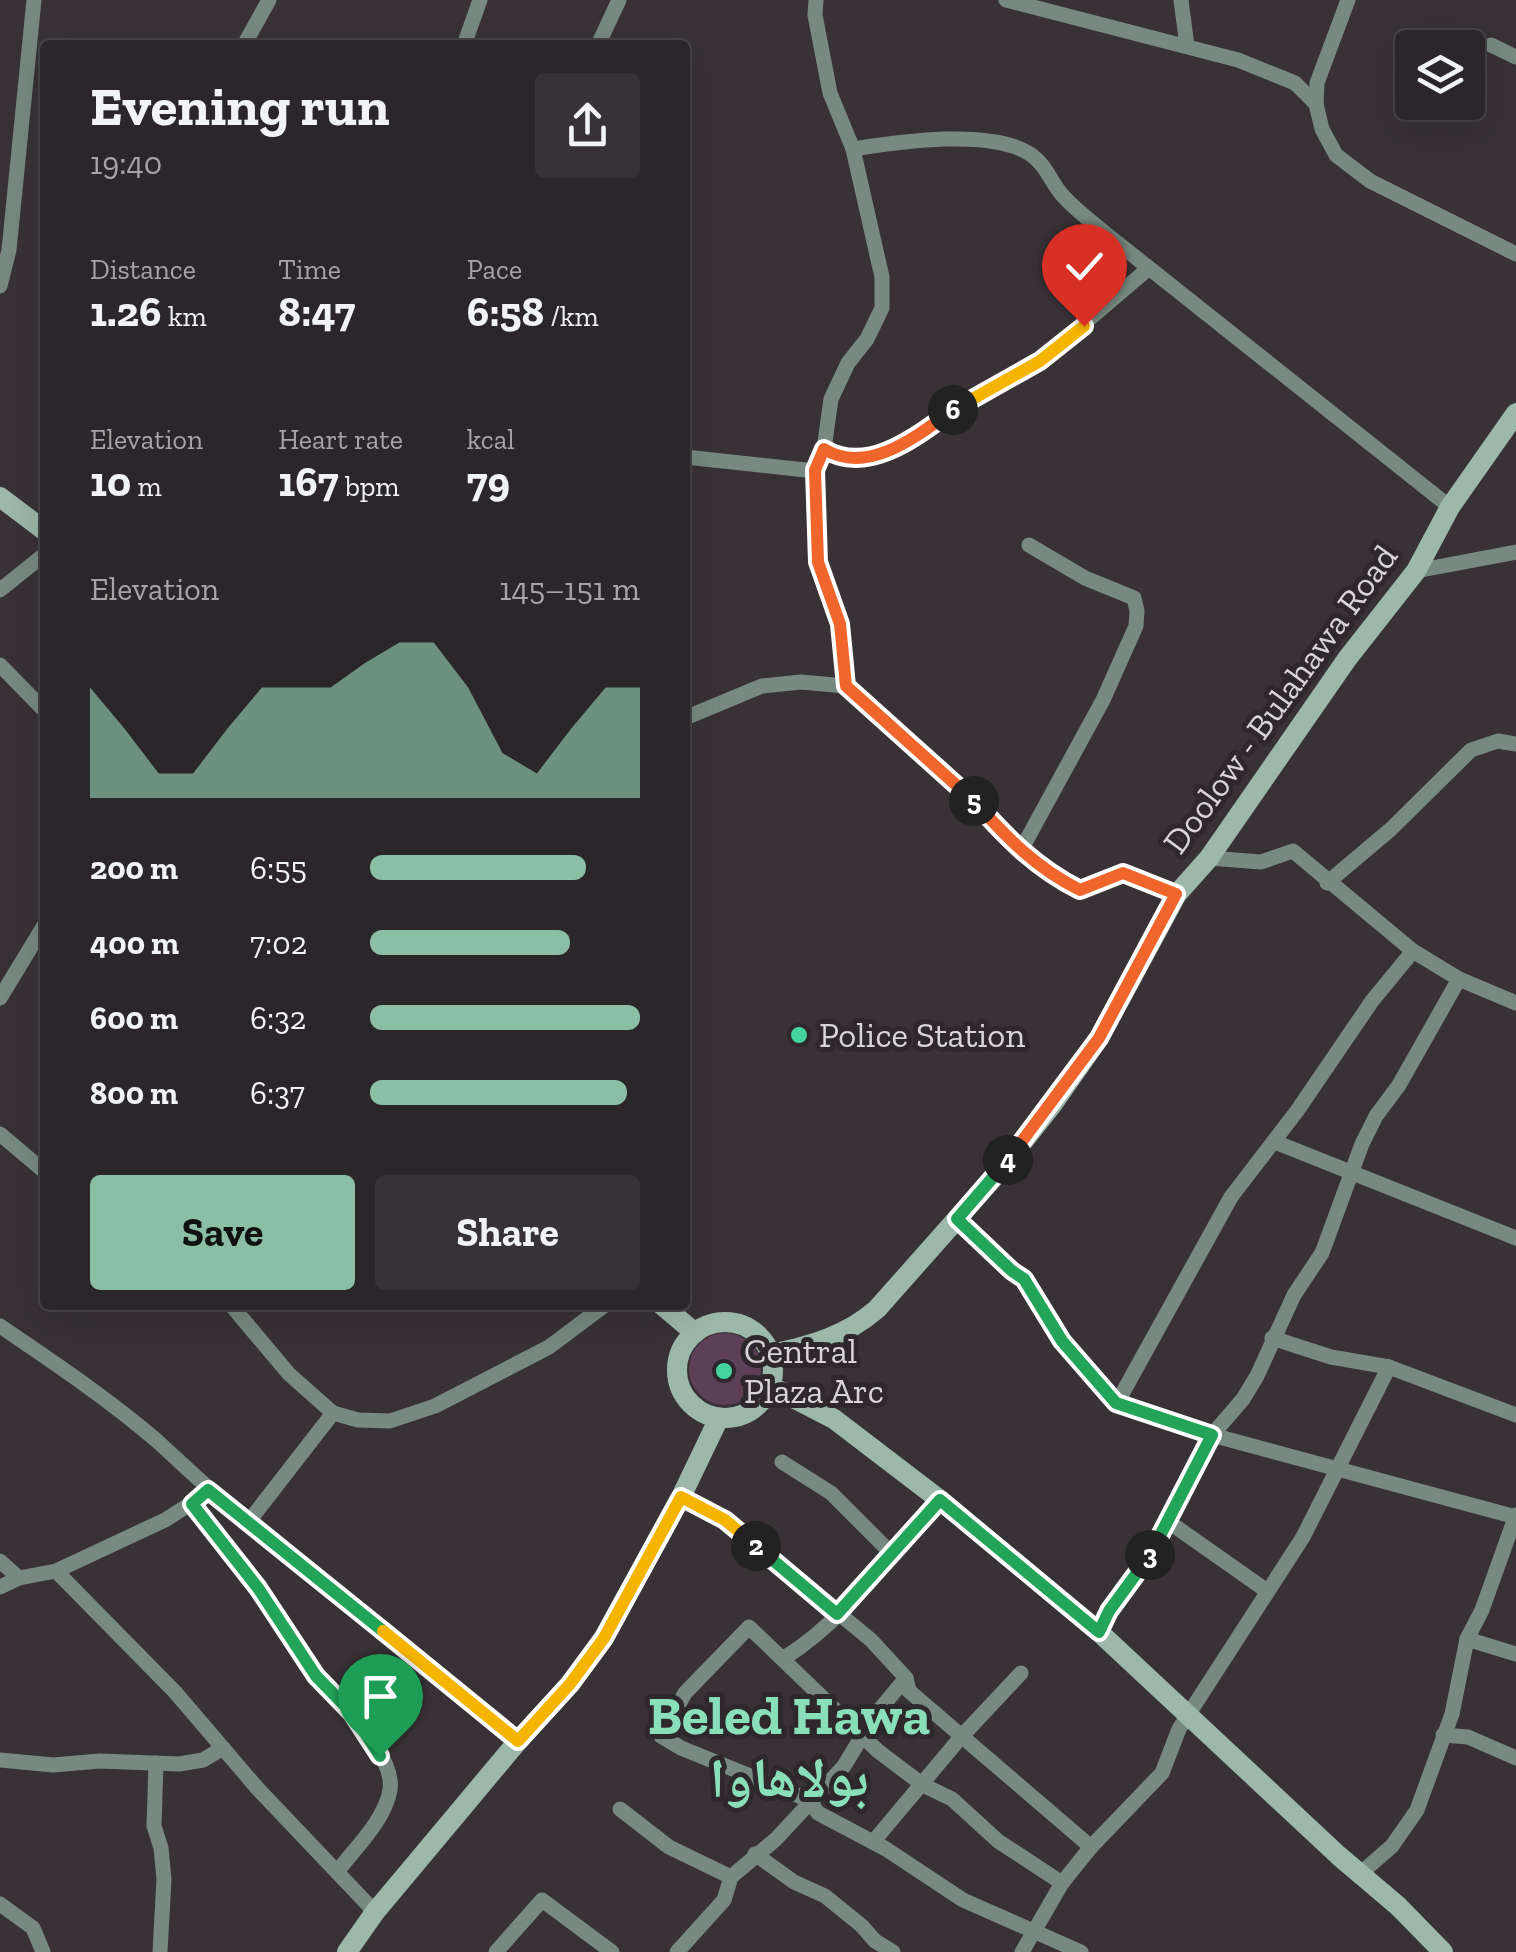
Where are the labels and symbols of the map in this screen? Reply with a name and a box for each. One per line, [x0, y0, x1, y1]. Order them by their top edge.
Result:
pin [1042, 224, 1127, 327]
pin: 6 [928, 385, 978, 435]
street label: Doolow - Bulahawa Road [1154, 536, 1406, 862]
pin: 5 [949, 776, 999, 826]
place label: Police Station [819, 1014, 1025, 1056]
marker: Police Station [788, 1024, 810, 1046]
pin: 4 [983, 1135, 1033, 1185]
place label: Central Plaza Arc [744, 1330, 884, 1412]
marker: Central Plaza Arc [713, 1360, 735, 1382]
pin: 2 [731, 1521, 781, 1571]
pin: 3 [1125, 1530, 1175, 1580]
pin [338, 1654, 423, 1757]
district label: Beled Hawa بولاهاوا [648, 1682, 930, 1811]

